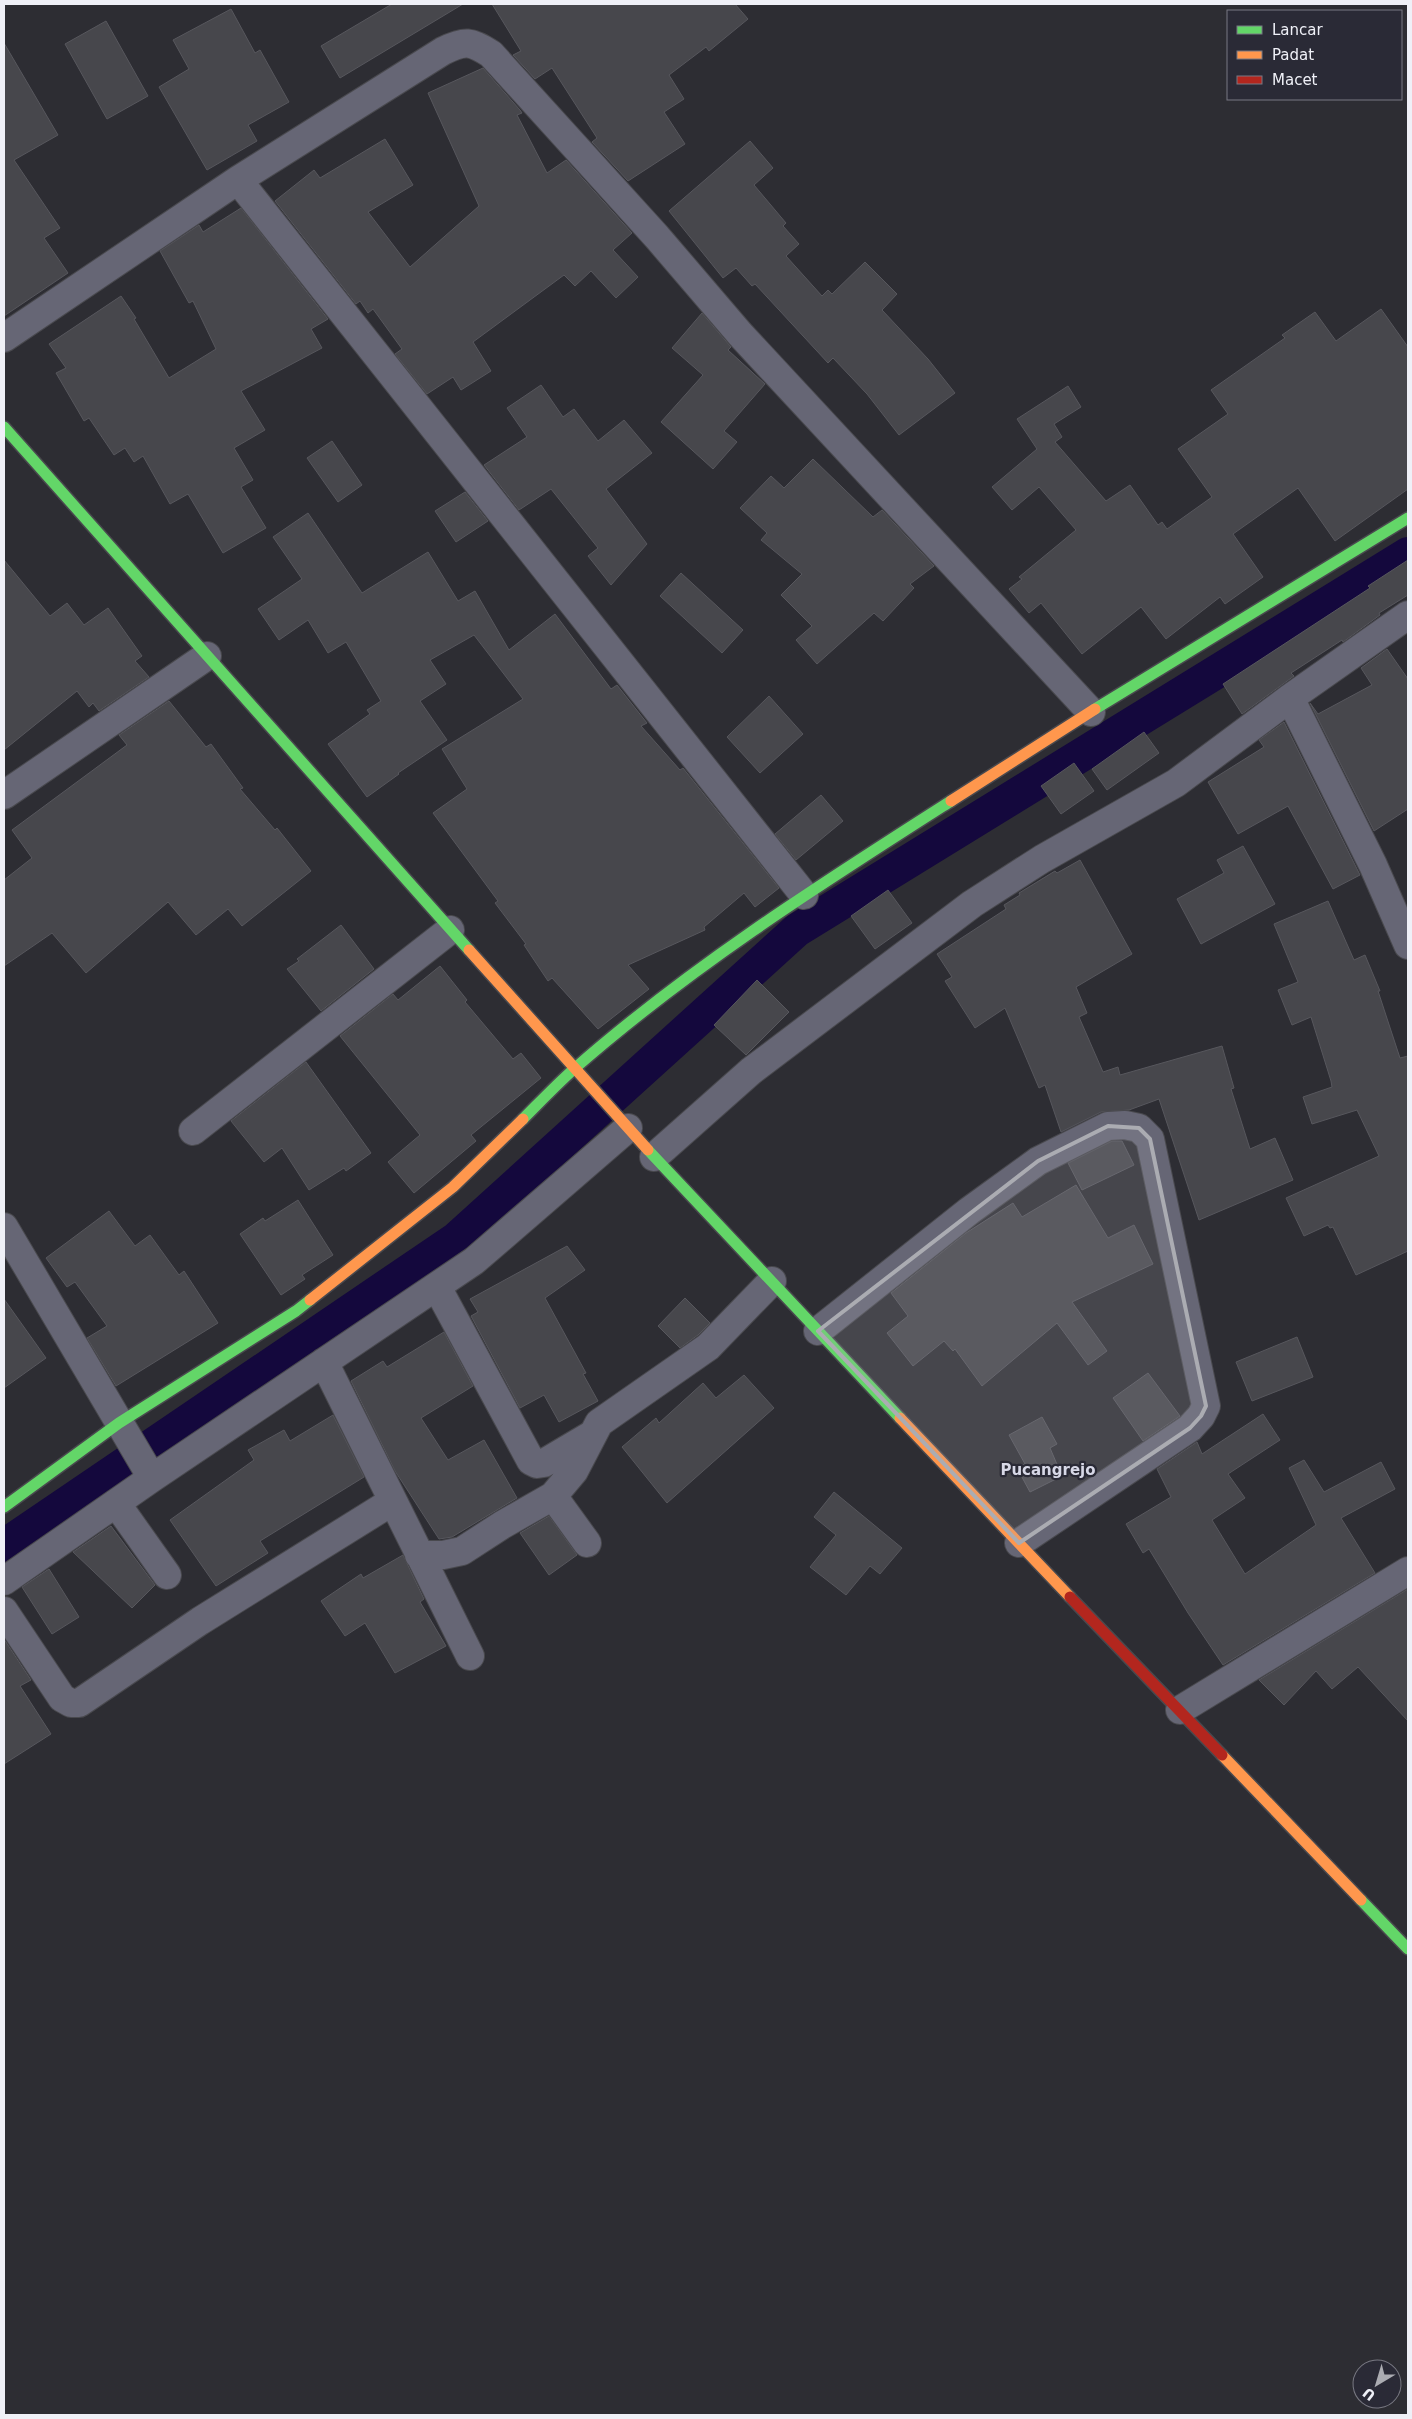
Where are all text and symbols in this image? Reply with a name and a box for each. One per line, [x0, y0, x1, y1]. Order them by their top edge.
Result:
legend [1227, 10, 1402, 100]
text: Lancar [1272, 21, 1323, 39]
text: Padat [1272, 46, 1314, 64]
text: Macet [1272, 71, 1318, 89]
district label: Pucangrejo [1000, 1461, 1096, 1479]
north arrow [1352, 2359, 1402, 2409]
text: U [1360, 2384, 1378, 2404]

